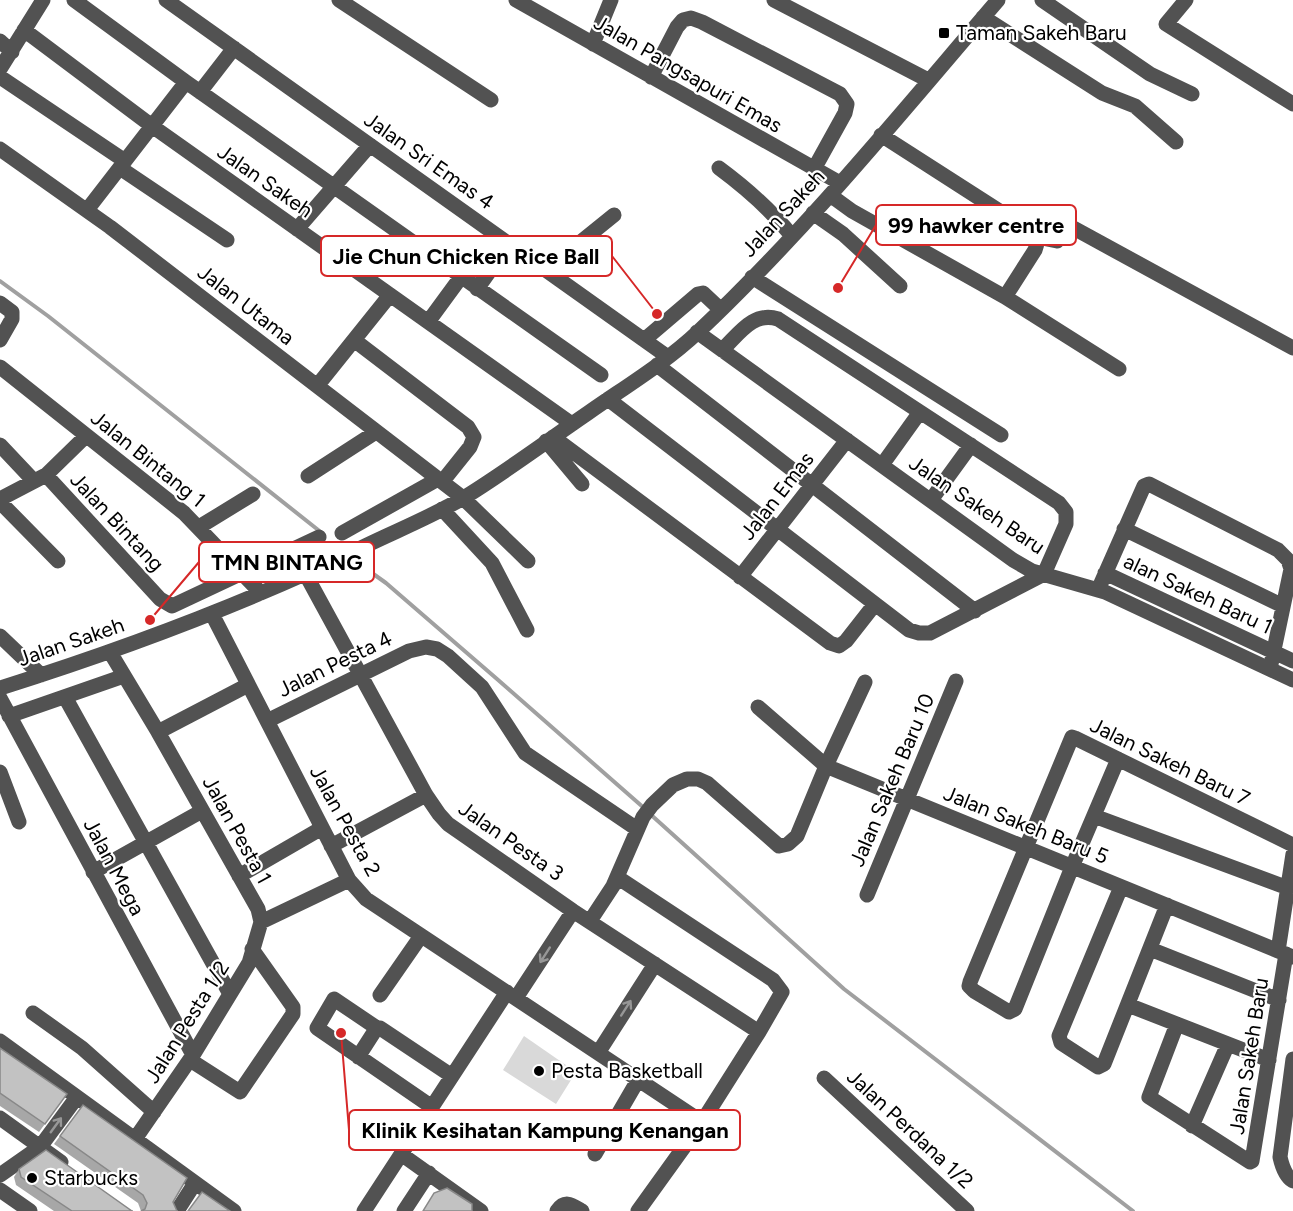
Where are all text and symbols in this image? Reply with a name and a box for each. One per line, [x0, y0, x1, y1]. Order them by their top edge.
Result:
street label: Jalan Pangsapuri Emas [590, 9, 787, 138]
place label: Taman Sakeh Baru [956, 20, 1127, 45]
marker: Taman Sakeh Baru [937, 26, 951, 40]
street label: Jalan Sri Emas 4 [360, 107, 499, 215]
street label: Jalan Sakeh [213, 139, 318, 223]
street label: Jalan Sakeh [736, 164, 829, 262]
callout: 99 hawker centre [876, 205, 1076, 245]
text: 99 hawker centre [888, 212, 1064, 239]
callout: Jie Chun Chicken Rice Ball [321, 236, 612, 276]
text: Jie Chun Chicken Rice Ball [333, 243, 599, 270]
street label: Jalan Utama [193, 259, 300, 350]
street label: Jalan Bintang 1 [86, 405, 210, 512]
street label: Jalan Emas [735, 447, 819, 545]
street label: Jalan Sakeh Baru [905, 450, 1050, 559]
street label: Jalan Bintang [65, 467, 169, 576]
callout: TMN BINTANG [199, 542, 374, 582]
street label: alan Sakeh Baru 1 [1120, 548, 1277, 639]
text: TMN BINTANG [211, 549, 363, 576]
street label: Jalan Sakeh [15, 612, 127, 671]
street label: Jalan Pesta 4 [274, 625, 396, 702]
street label: Jalan Sakeh Baru 10 [844, 690, 939, 870]
street label: Jalan Sakeh Baru 7 [1086, 712, 1254, 811]
street label: Jalan Pesta 2 [305, 761, 386, 880]
street label: Jalan Pesta 1 [198, 771, 277, 888]
street label: Jalan Sakeh Baru 5 [940, 780, 1112, 869]
street label: Jalan Pesta 3 [454, 795, 568, 886]
street label: Jalan Mega [79, 814, 150, 919]
one-way arrow [538, 946, 551, 963]
street label: Jalan Pesta 1/2 [139, 956, 234, 1087]
street label: Jalan Sakeh Baru [1224, 976, 1273, 1136]
one-way arrow [620, 1000, 633, 1017]
place label: Pesta Basketball [551, 1058, 703, 1083]
marker: Pesta Basketball [532, 1064, 546, 1078]
street label: Jalan Perdana 1/2 [842, 1064, 979, 1194]
callout: Klinik Kesihatan Kampung Kenangan [349, 1110, 740, 1150]
one-way arrow [50, 1117, 63, 1133]
text: Klinik Kesihatan Kampung Kenangan [361, 1117, 729, 1144]
place label: Starbucks [44, 1165, 138, 1190]
marker: Starbucks [25, 1171, 39, 1185]

